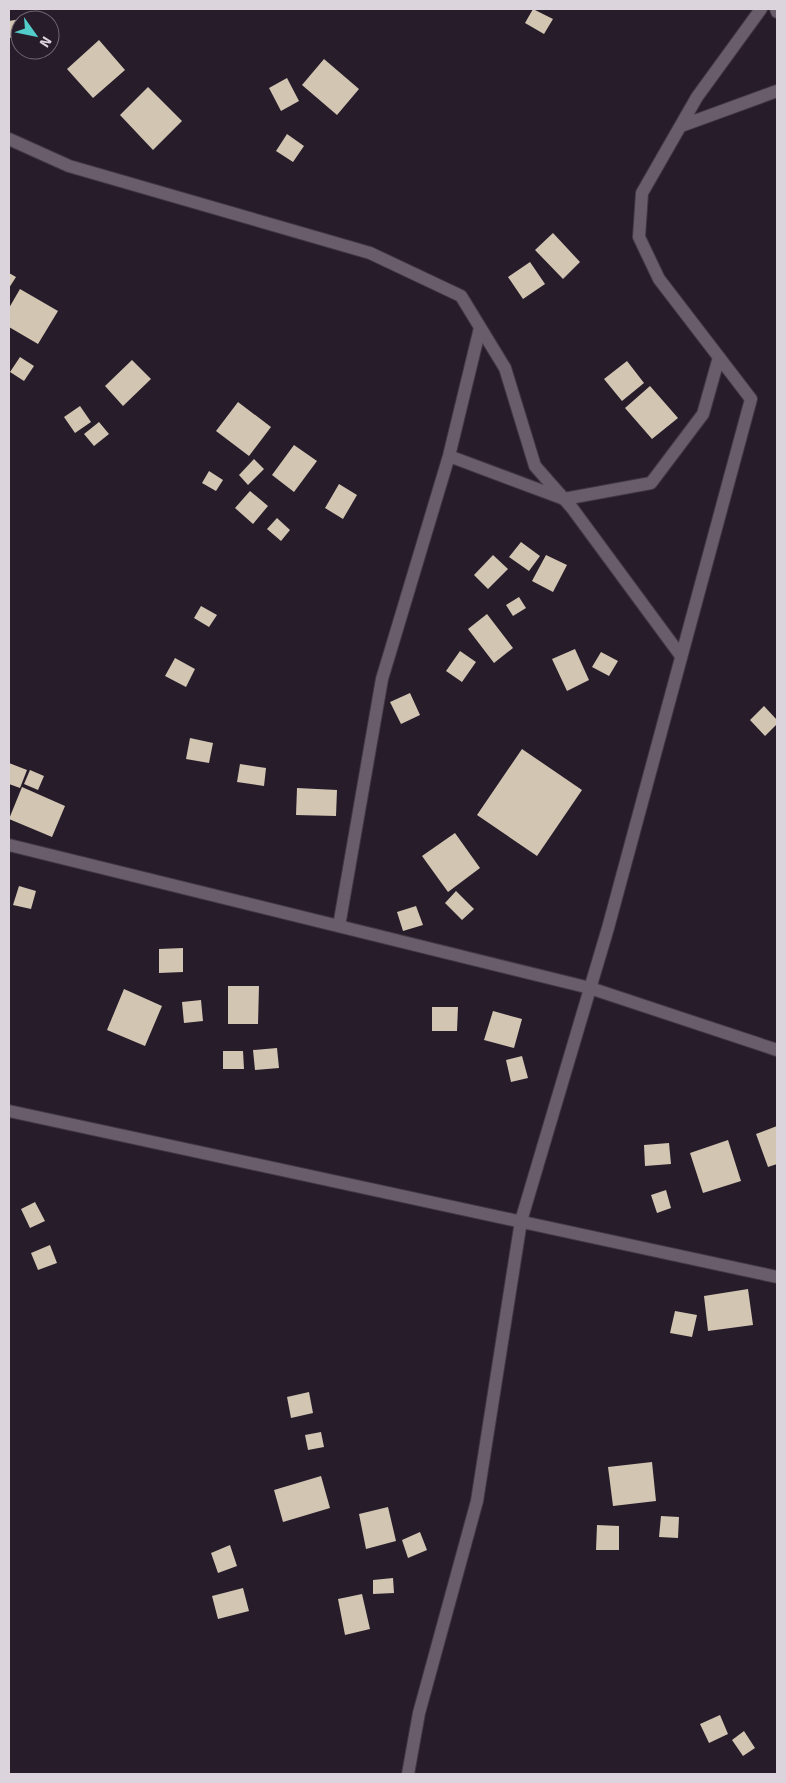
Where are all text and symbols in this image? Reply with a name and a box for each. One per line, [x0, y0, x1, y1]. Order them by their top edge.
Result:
north arrow [10, 10, 60, 60]
text: N [36, 33, 55, 51]

